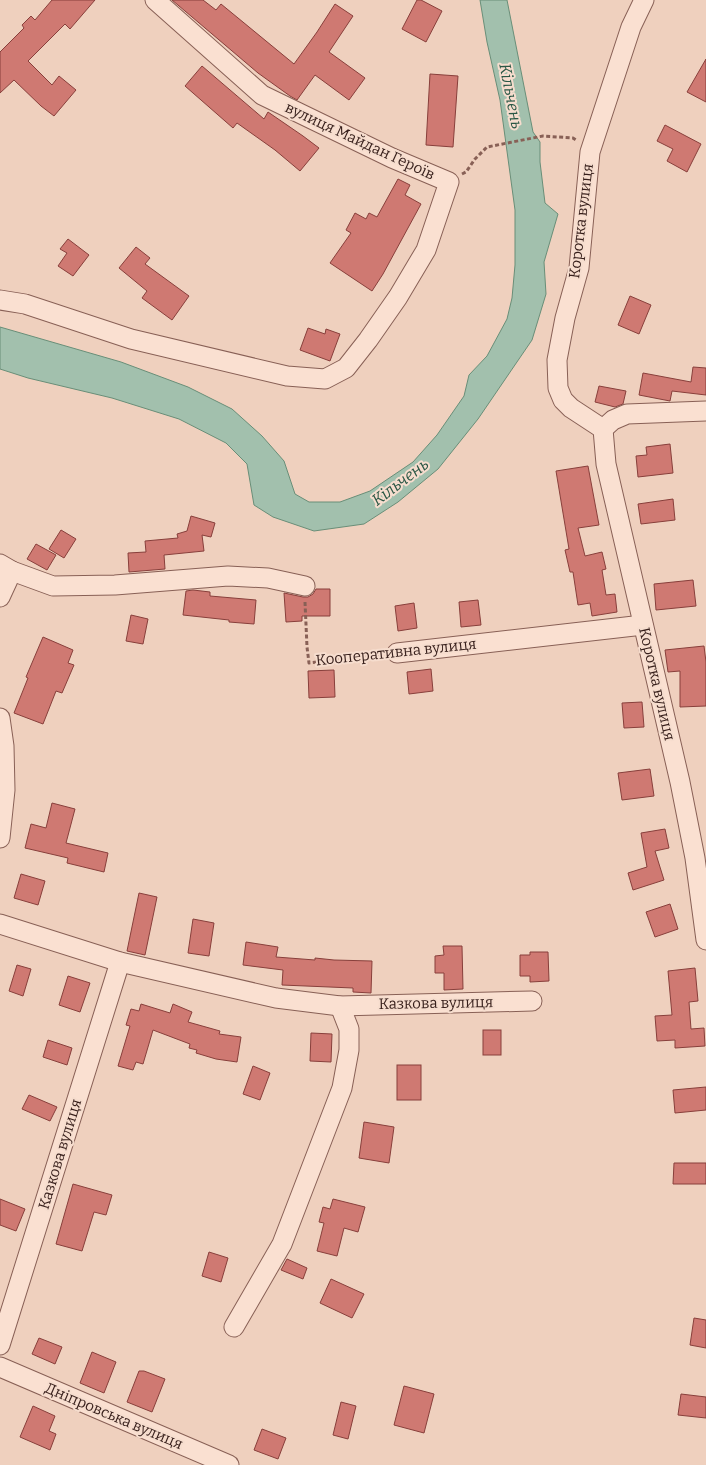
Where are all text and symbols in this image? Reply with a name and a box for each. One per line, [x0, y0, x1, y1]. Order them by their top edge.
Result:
water label: Кільчень [495, 62, 527, 130]
street label: вулиця Майдан Героїв [282, 98, 438, 184]
street label: Коротка вулиця [565, 163, 597, 279]
water label: Кільчень [368, 454, 432, 509]
street label: Коротка вулиця [635, 626, 679, 742]
street label: Кооперативна вулиця [315, 635, 477, 669]
street label: Казкова вулиця [379, 993, 493, 1013]
street label: Казкова вулиця [35, 1097, 85, 1211]
street label: Дніпровська вулиця [42, 1379, 186, 1453]

